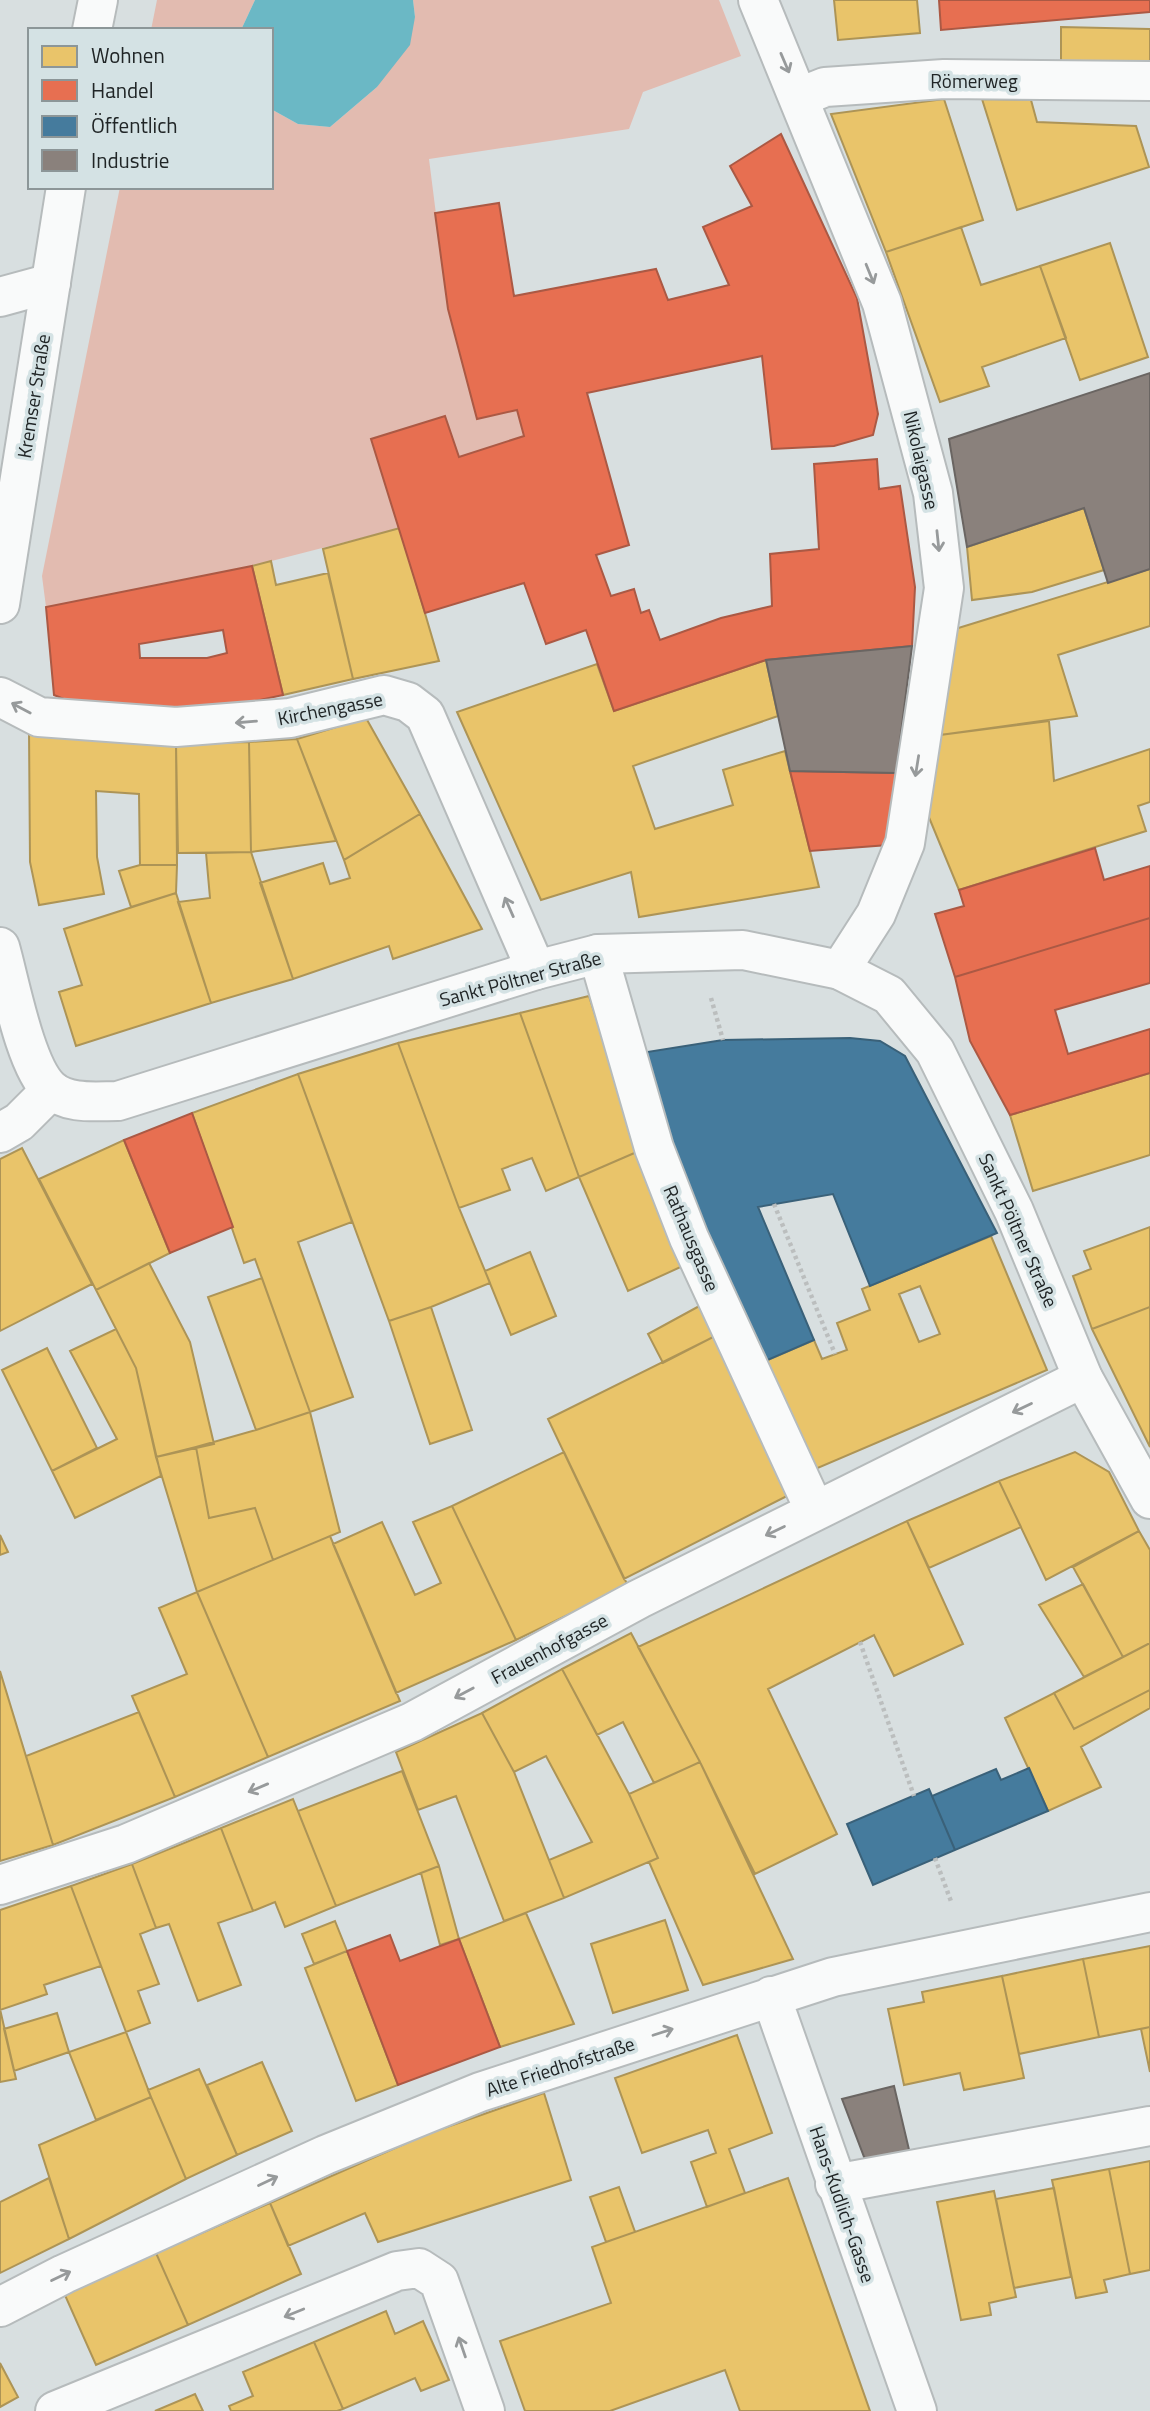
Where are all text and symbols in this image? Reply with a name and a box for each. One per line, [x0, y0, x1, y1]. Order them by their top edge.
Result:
legend [28, 28, 273, 189]
text: Wohnen [91, 39, 165, 71]
one-way arrow [779, 52, 792, 73]
street label: Römerweg [930, 66, 1018, 95]
text: Handel [91, 74, 154, 106]
text: Öffentlich [91, 109, 178, 141]
text: Industrie [91, 144, 169, 176]
one-way arrow [865, 262, 878, 284]
street label: Kremser Straße [9, 332, 57, 460]
street label: Nikolaigasse [897, 408, 947, 512]
one-way arrow [932, 529, 945, 552]
street label: Kirchengasse [275, 684, 385, 732]
one-way arrow [11, 701, 32, 714]
one-way arrow [235, 716, 258, 729]
one-way arrow [910, 754, 923, 777]
one-way arrow [502, 897, 515, 919]
street label: Sankt Pöltner Straße [436, 942, 604, 1014]
street label: Sankt Pöltner Straße [972, 1148, 1066, 1312]
street label: Rathausgasse [657, 1180, 727, 1296]
one-way arrow [1012, 1401, 1033, 1415]
one-way arrow [765, 1525, 786, 1539]
street label: Frauenhofgasse [485, 1605, 613, 1691]
one-way arrow [454, 1687, 475, 1700]
one-way arrow [247, 1782, 269, 1795]
one-way arrow [652, 2024, 674, 2037]
street label: Alte Friedhofstraße [482, 2028, 638, 2104]
street label: Hans-Kudlich-Gasse [803, 2122, 883, 2286]
one-way arrow [256, 2174, 278, 2187]
one-way arrow [50, 2269, 71, 2283]
one-way arrow [283, 2307, 305, 2320]
one-way arrow [455, 2336, 467, 2358]

